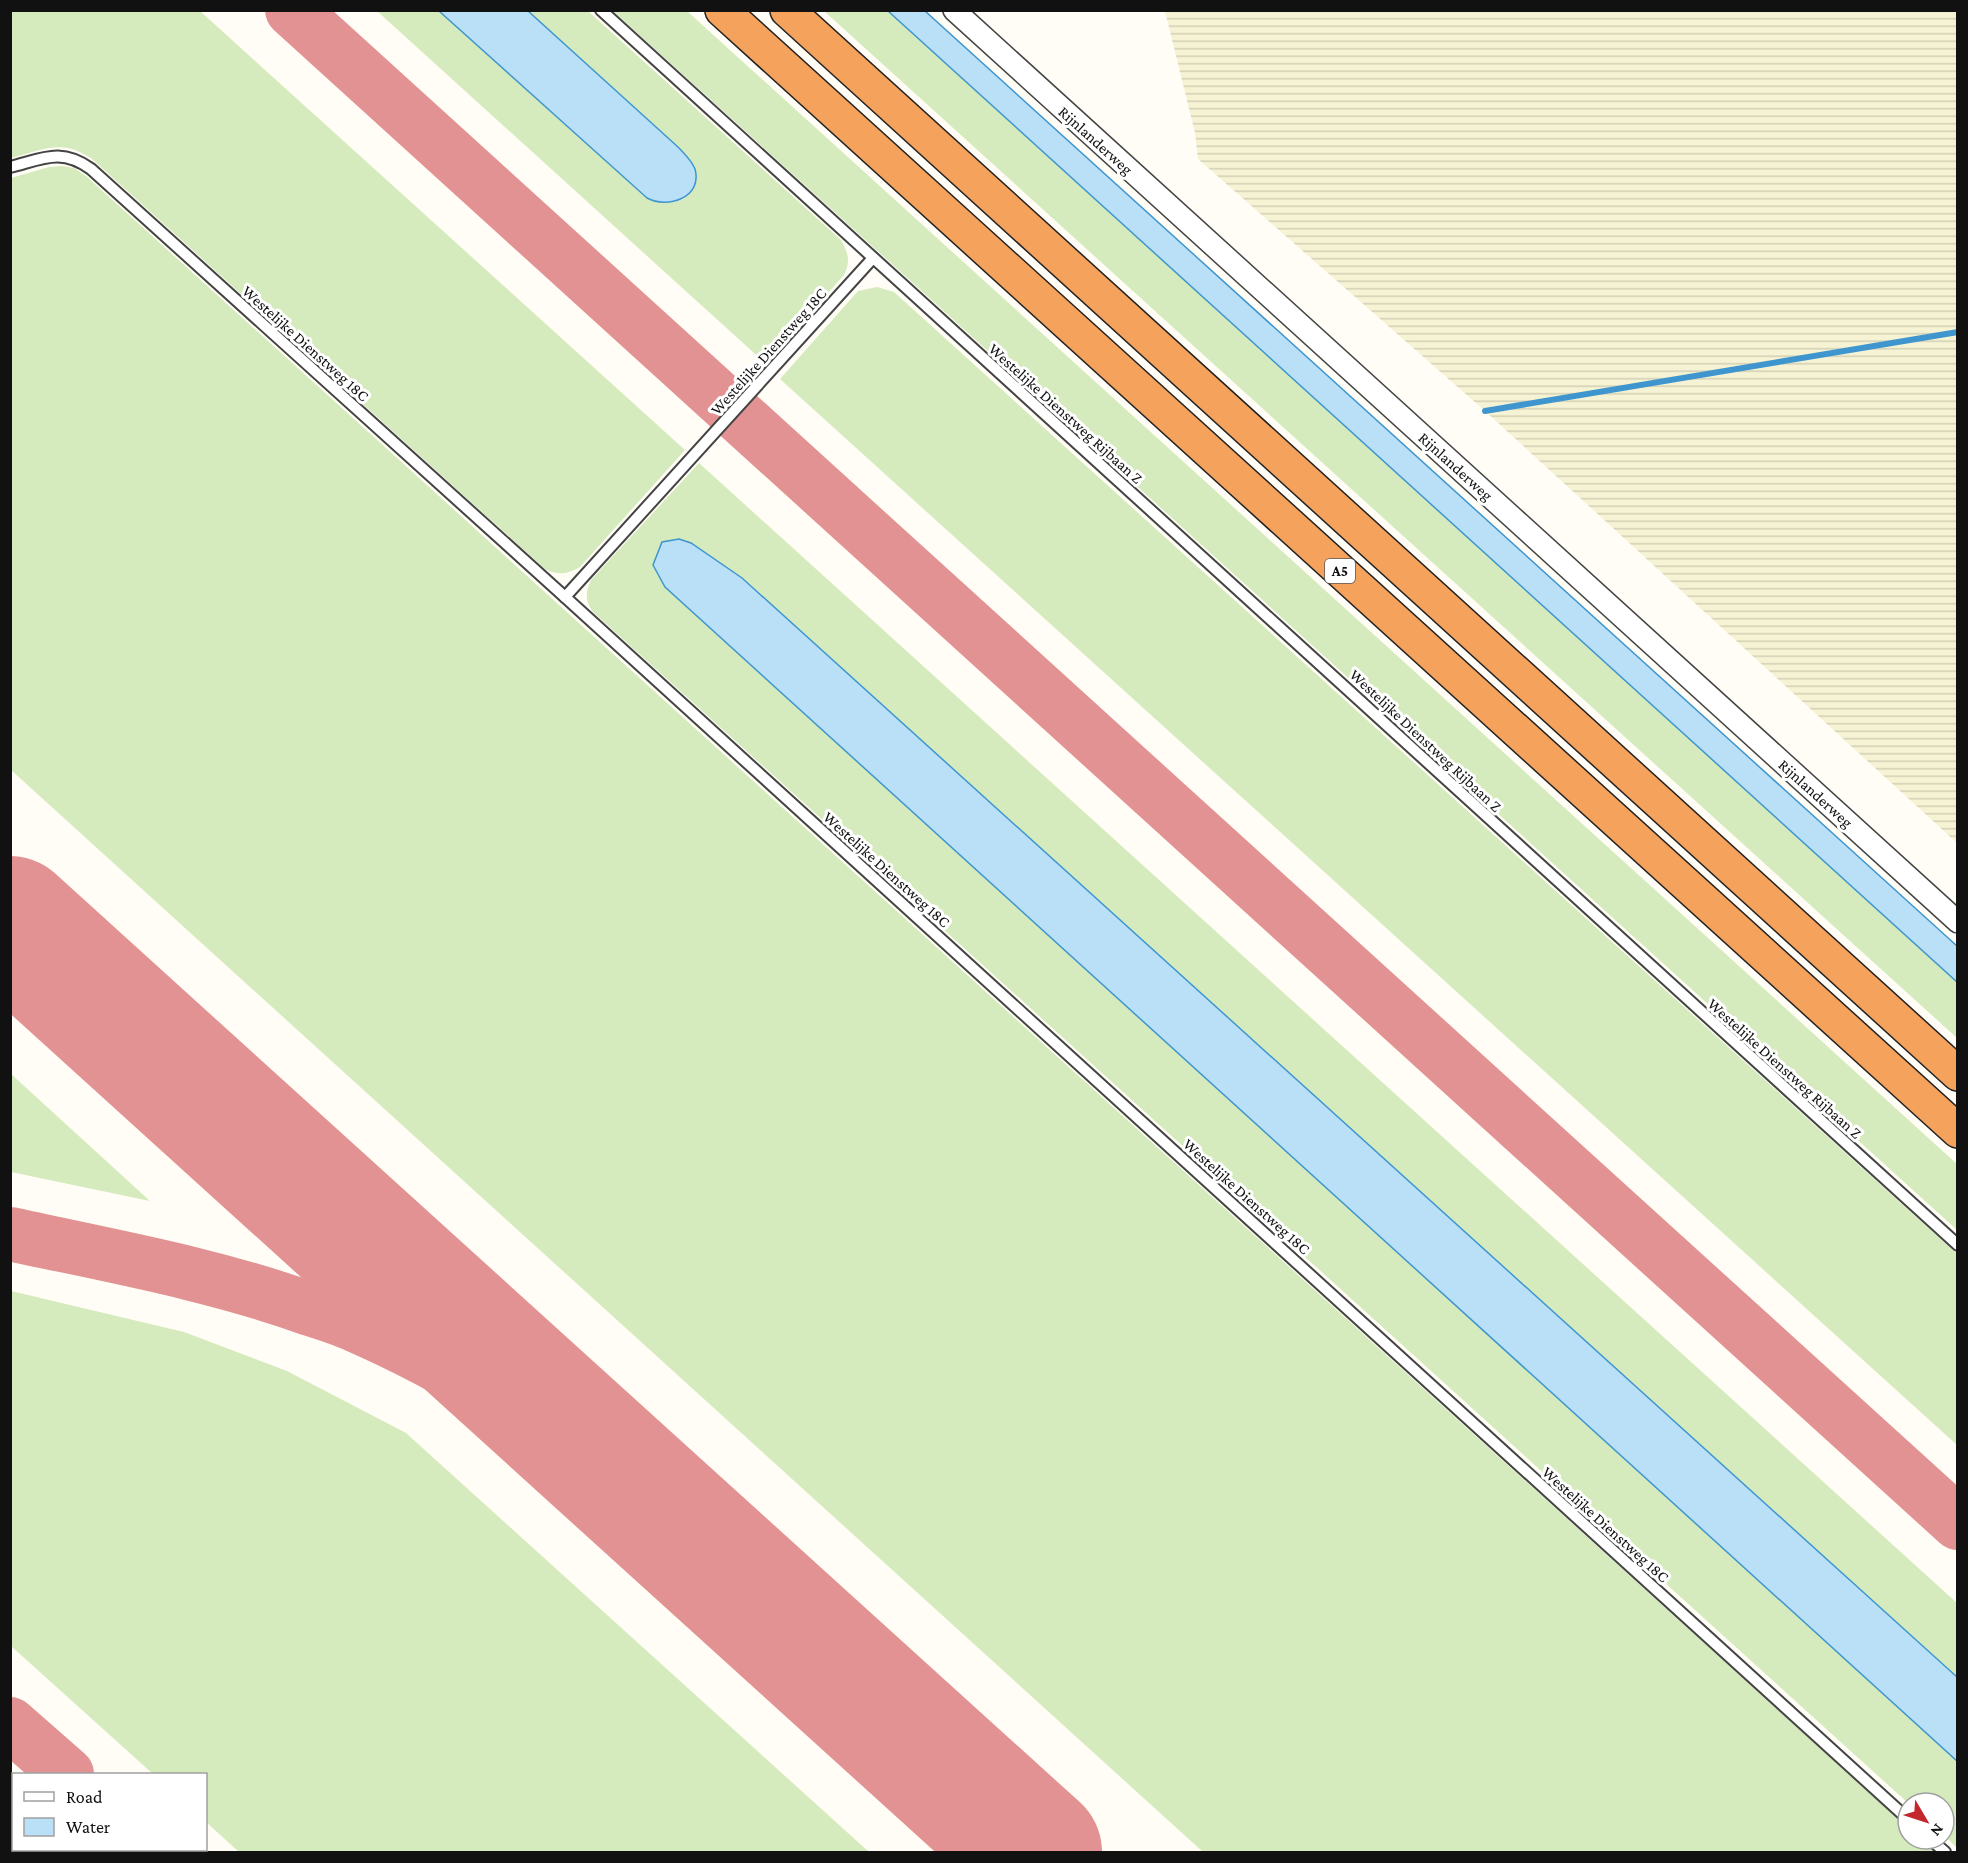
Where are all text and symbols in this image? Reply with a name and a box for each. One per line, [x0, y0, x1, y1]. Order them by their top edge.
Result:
street label: Rijnlanderweg [1055, 103, 1136, 179]
street label: Westelijke Dienstweg 18C [238, 282, 372, 405]
street label: Westelijke Dienstweg 18C [707, 285, 830, 419]
street label: Westelijke Dienstweg Rijbaan Z [985, 340, 1146, 488]
street label: Rijnlanderweg [1415, 429, 1496, 505]
road number: A5 [1325, 559, 1355, 583]
street label: Westelijke Dienstweg Rijbaan Z [1346, 666, 1505, 816]
street label: Rijnlanderweg [1775, 756, 1856, 832]
street label: Westelijke Dienstweg 18C [819, 808, 953, 931]
street label: Westelijke Dienstweg Rijbaan Z [1704, 995, 1865, 1143]
street label: Westelijke Dienstweg 18C [1179, 1135, 1313, 1258]
street label: Westelijke Dienstweg 18C [1538, 1463, 1672, 1586]
legend [12, 1773, 207, 1851]
text: Road [66, 1787, 103, 1807]
north arrow [1896, 1791, 1956, 1851]
text: Water [66, 1817, 111, 1837]
text: N [1927, 1821, 1947, 1840]

